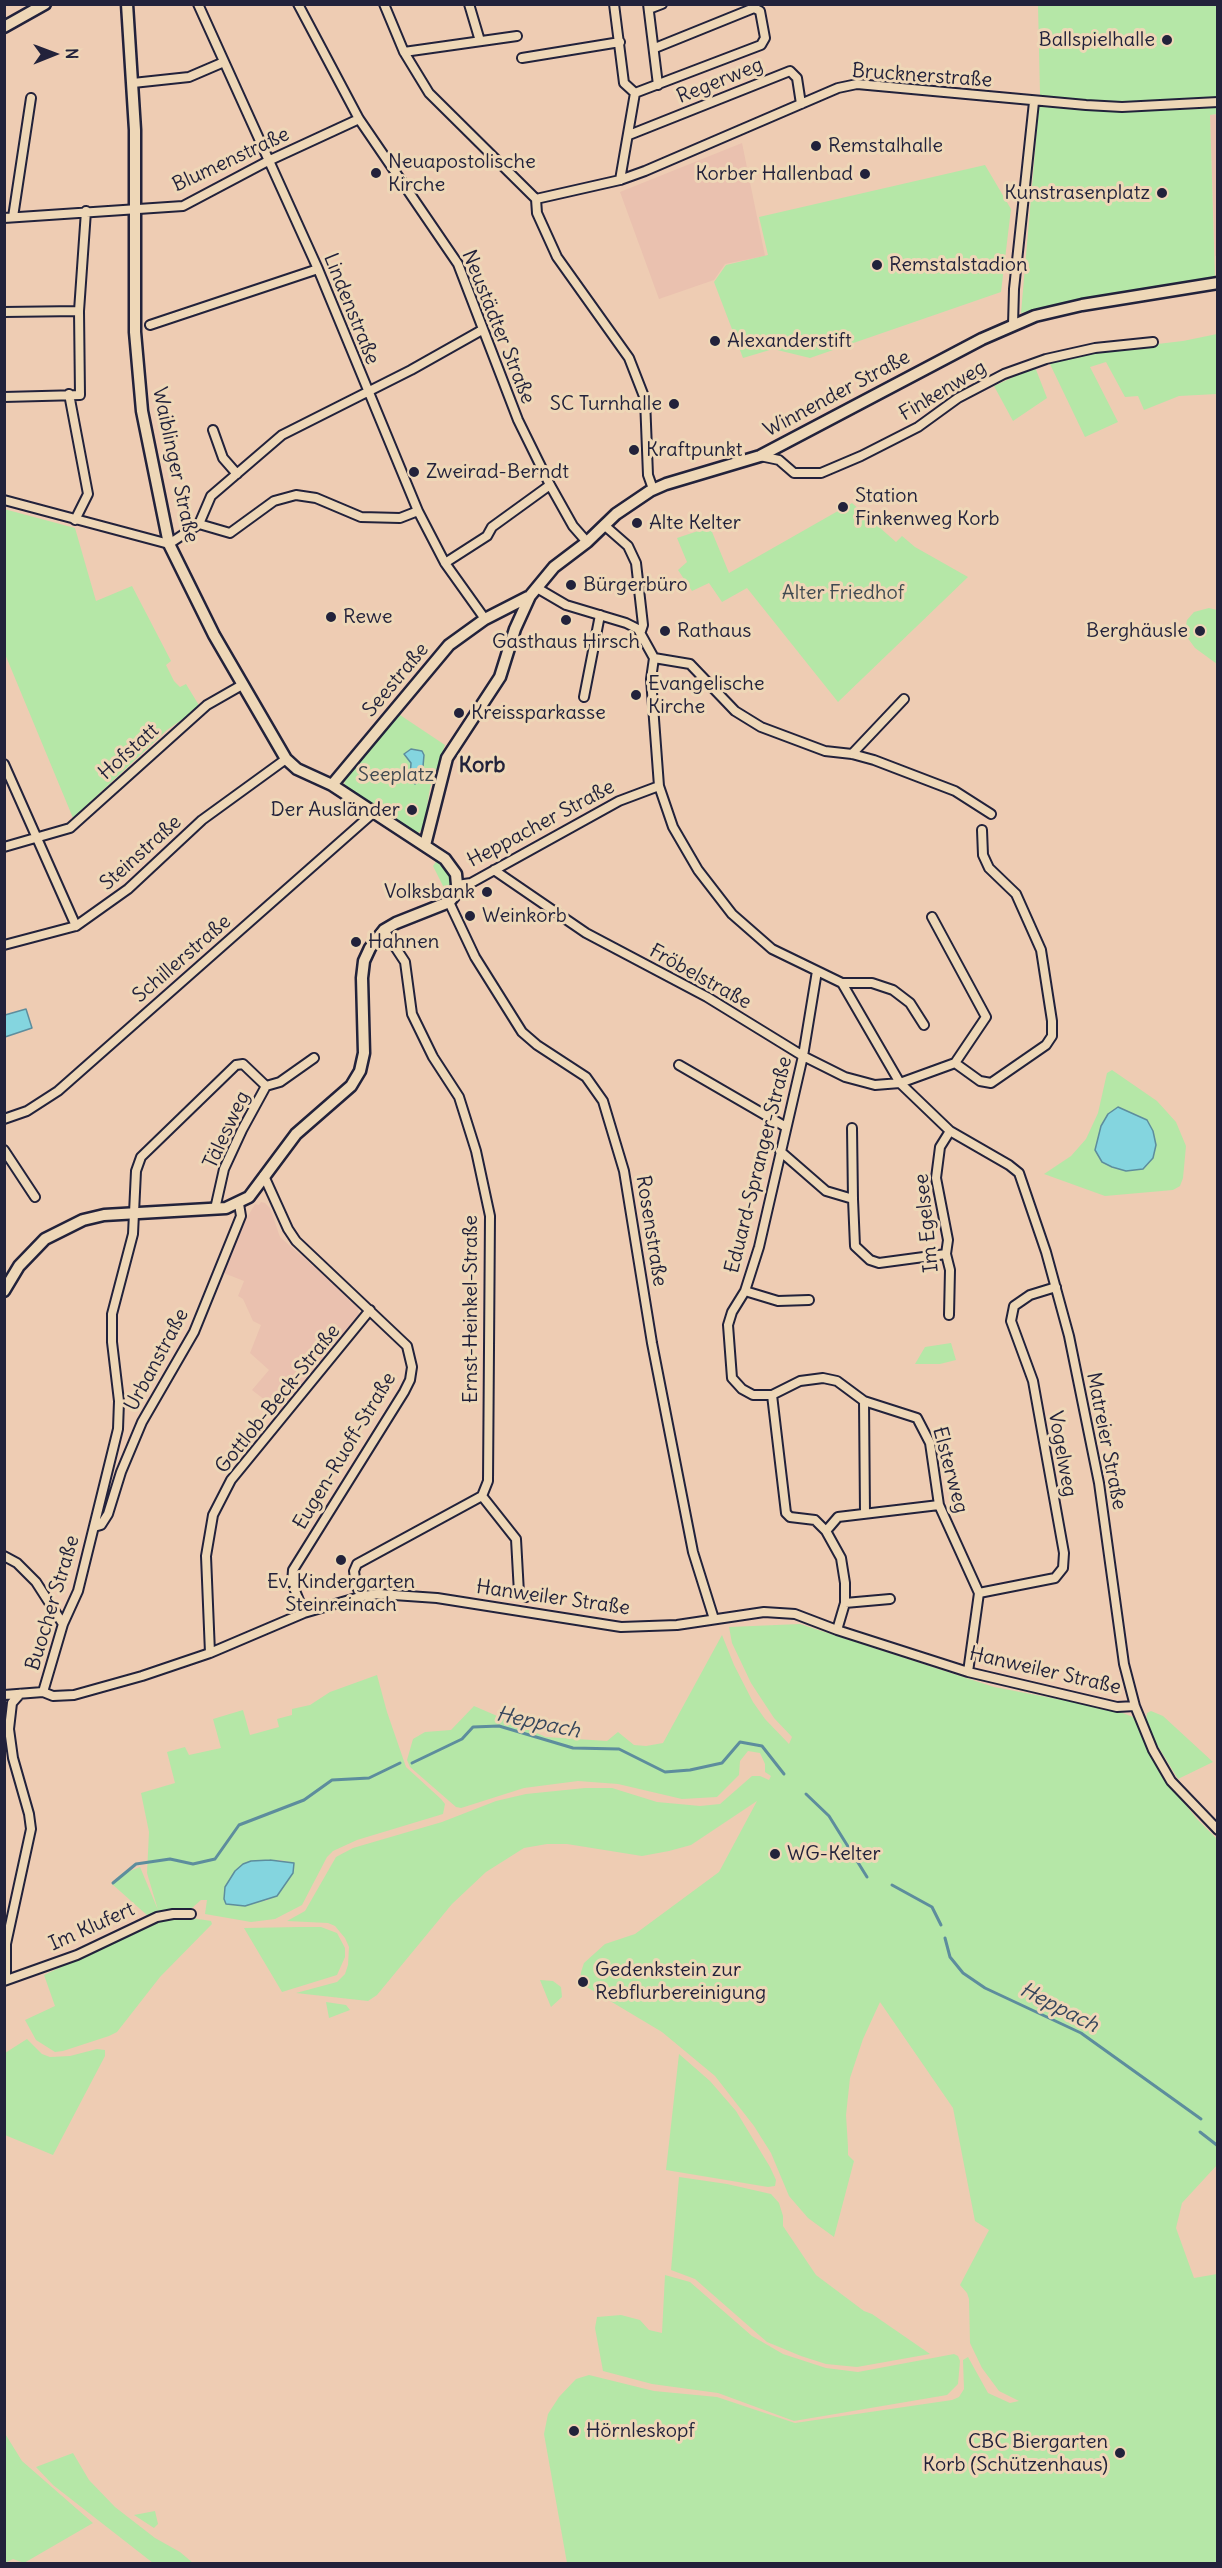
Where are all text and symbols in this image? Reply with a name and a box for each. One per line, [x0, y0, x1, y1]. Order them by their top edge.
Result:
north arrow [24, 24, 84, 84]
place label: Ballspielhalle [1039, 28, 1155, 52]
marker: Ballspielhalle [1160, 33, 1174, 47]
text: N [62, 48, 82, 59]
street label: Regerweg [673, 53, 767, 109]
street label: Brucknerstraße [851, 59, 993, 93]
street label: Blumenstraße [169, 122, 293, 198]
place label: Remstalhalle [828, 134, 943, 158]
marker: Remstalhalle [809, 139, 823, 153]
place label: Neuapostolische Kirche [388, 150, 536, 197]
place label: Korber Hallenbad [695, 162, 853, 186]
marker: Neuapostolische Kirche [369, 166, 383, 180]
marker: Korber Hallenbad [858, 167, 872, 181]
place label: Kunstrasenplatz [1004, 181, 1150, 205]
marker: Kunstrasenplatz [1155, 186, 1169, 200]
street label: Neustädter Straße [456, 247, 540, 407]
street label: Lindenstraße [318, 250, 384, 368]
place label: Remstalstadion [889, 253, 1028, 277]
marker: Remstalstadion [870, 258, 884, 272]
place label: Alexanderstift [727, 329, 852, 353]
marker: Alexanderstift [708, 334, 722, 348]
street label: Winnender Straße [760, 345, 914, 443]
street label: Finkenweg [895, 356, 991, 426]
street label: Waiblinger Straße [147, 385, 203, 545]
place label: SC Turnhalle [550, 392, 662, 416]
marker: SC Turnhalle [667, 397, 681, 411]
place label: Kraftpunkt [646, 438, 743, 462]
marker: Kraftpunkt [627, 443, 641, 457]
place label: Zweirad-Berndt [426, 460, 569, 484]
marker: Zweirad-Berndt [407, 465, 421, 479]
place label: Station Finkenweg Korb [855, 484, 1000, 531]
marker: Station Finkenweg Korb [836, 500, 850, 514]
place label: Alte Kelter [649, 511, 741, 535]
marker: Alte Kelter [630, 516, 644, 530]
place label: Bürgerbüro [583, 573, 688, 597]
marker: Bürgerbüro [564, 578, 578, 592]
park label: Alter Friedhof [782, 581, 904, 605]
place label: Rewe [343, 605, 393, 629]
marker: Rewe [324, 610, 338, 624]
marker: Gasthaus Hirsch [559, 613, 573, 627]
place label: Rathaus [677, 619, 751, 643]
place label: Berghäusle [1086, 619, 1188, 643]
marker: Rathaus [658, 624, 672, 638]
marker: Berghäusle [1193, 624, 1207, 638]
place label: Gasthaus Hirsch [492, 630, 640, 654]
street label: Seestraße [358, 638, 434, 722]
place label: Evangelische Kirche [648, 672, 765, 719]
marker: Evangelische Kirche [629, 688, 643, 702]
place label: Kreissparkasse [471, 701, 606, 725]
marker: Kreissparkasse [452, 706, 466, 720]
street label: Hofstatt [94, 719, 164, 785]
district label: Korb [459, 753, 505, 779]
park label: Seeplatz [358, 763, 434, 787]
street label: Heppacher Straße [463, 775, 619, 873]
place label: Der Ausländer [270, 798, 400, 822]
marker: Der Ausländer [405, 803, 419, 817]
street label: Steinstraße [95, 810, 187, 896]
place label: Volksbank [384, 880, 475, 904]
marker: Volksbank [480, 885, 494, 899]
place label: Weinkorb [482, 904, 567, 928]
marker: Weinkorb [463, 909, 477, 923]
street label: Schillerstraße [128, 910, 236, 1008]
place label: Hahnen [368, 930, 439, 954]
marker: Hahnen [349, 935, 363, 949]
street label: Fröbelstraße [645, 939, 755, 1015]
street label: Eduard-Spranger-Straße [720, 1054, 798, 1276]
street label: Tälesweg [199, 1087, 255, 1173]
street label: Im Egelsee [910, 1172, 944, 1274]
street label: Rosenstraße [630, 1174, 672, 1288]
street label: Ernst-Heinkel-Straße [459, 1215, 483, 1403]
street label: Urbanstraße [120, 1305, 194, 1415]
street label: Gottlob-Beck-Straße [211, 1320, 345, 1478]
street label: Eugen-Ruoff-Straße [289, 1368, 401, 1534]
street label: Matreier Straße [1081, 1370, 1131, 1512]
street label: Vogelweg [1043, 1409, 1081, 1499]
street label: Elsterweg [927, 1424, 973, 1516]
street label: Buocher Straße [21, 1533, 85, 1673]
marker: Ev. Kindergarten Steinreinach [334, 1553, 348, 1567]
place label: Ev. Kindergarten Steinreinach [267, 1570, 415, 1617]
street label: Hanweiler Straße [475, 1575, 631, 1621]
street label: Hanweiler Straße [967, 1642, 1123, 1700]
water label: Heppach [494, 1702, 582, 1744]
place label: WG-Kelter [787, 1842, 881, 1866]
marker: WG-Kelter [768, 1847, 782, 1861]
street label: Im Klufert [45, 1898, 139, 1956]
place label: Gedenkstein zur Rebflurbereinigung [595, 1958, 766, 2005]
marker: Gedenkstein zur Rebflurbereinigung [576, 1975, 590, 1989]
water label: Heppach [1015, 1978, 1103, 2038]
place label: Hörnleskopf [586, 2419, 695, 2443]
marker: Hörnleskopf [567, 2424, 581, 2438]
place label: CBC Biergarten Korb (Schützenhaus) [923, 2430, 1108, 2477]
marker: CBC Biergarten Korb (Schützenhaus) [1113, 2446, 1127, 2460]

